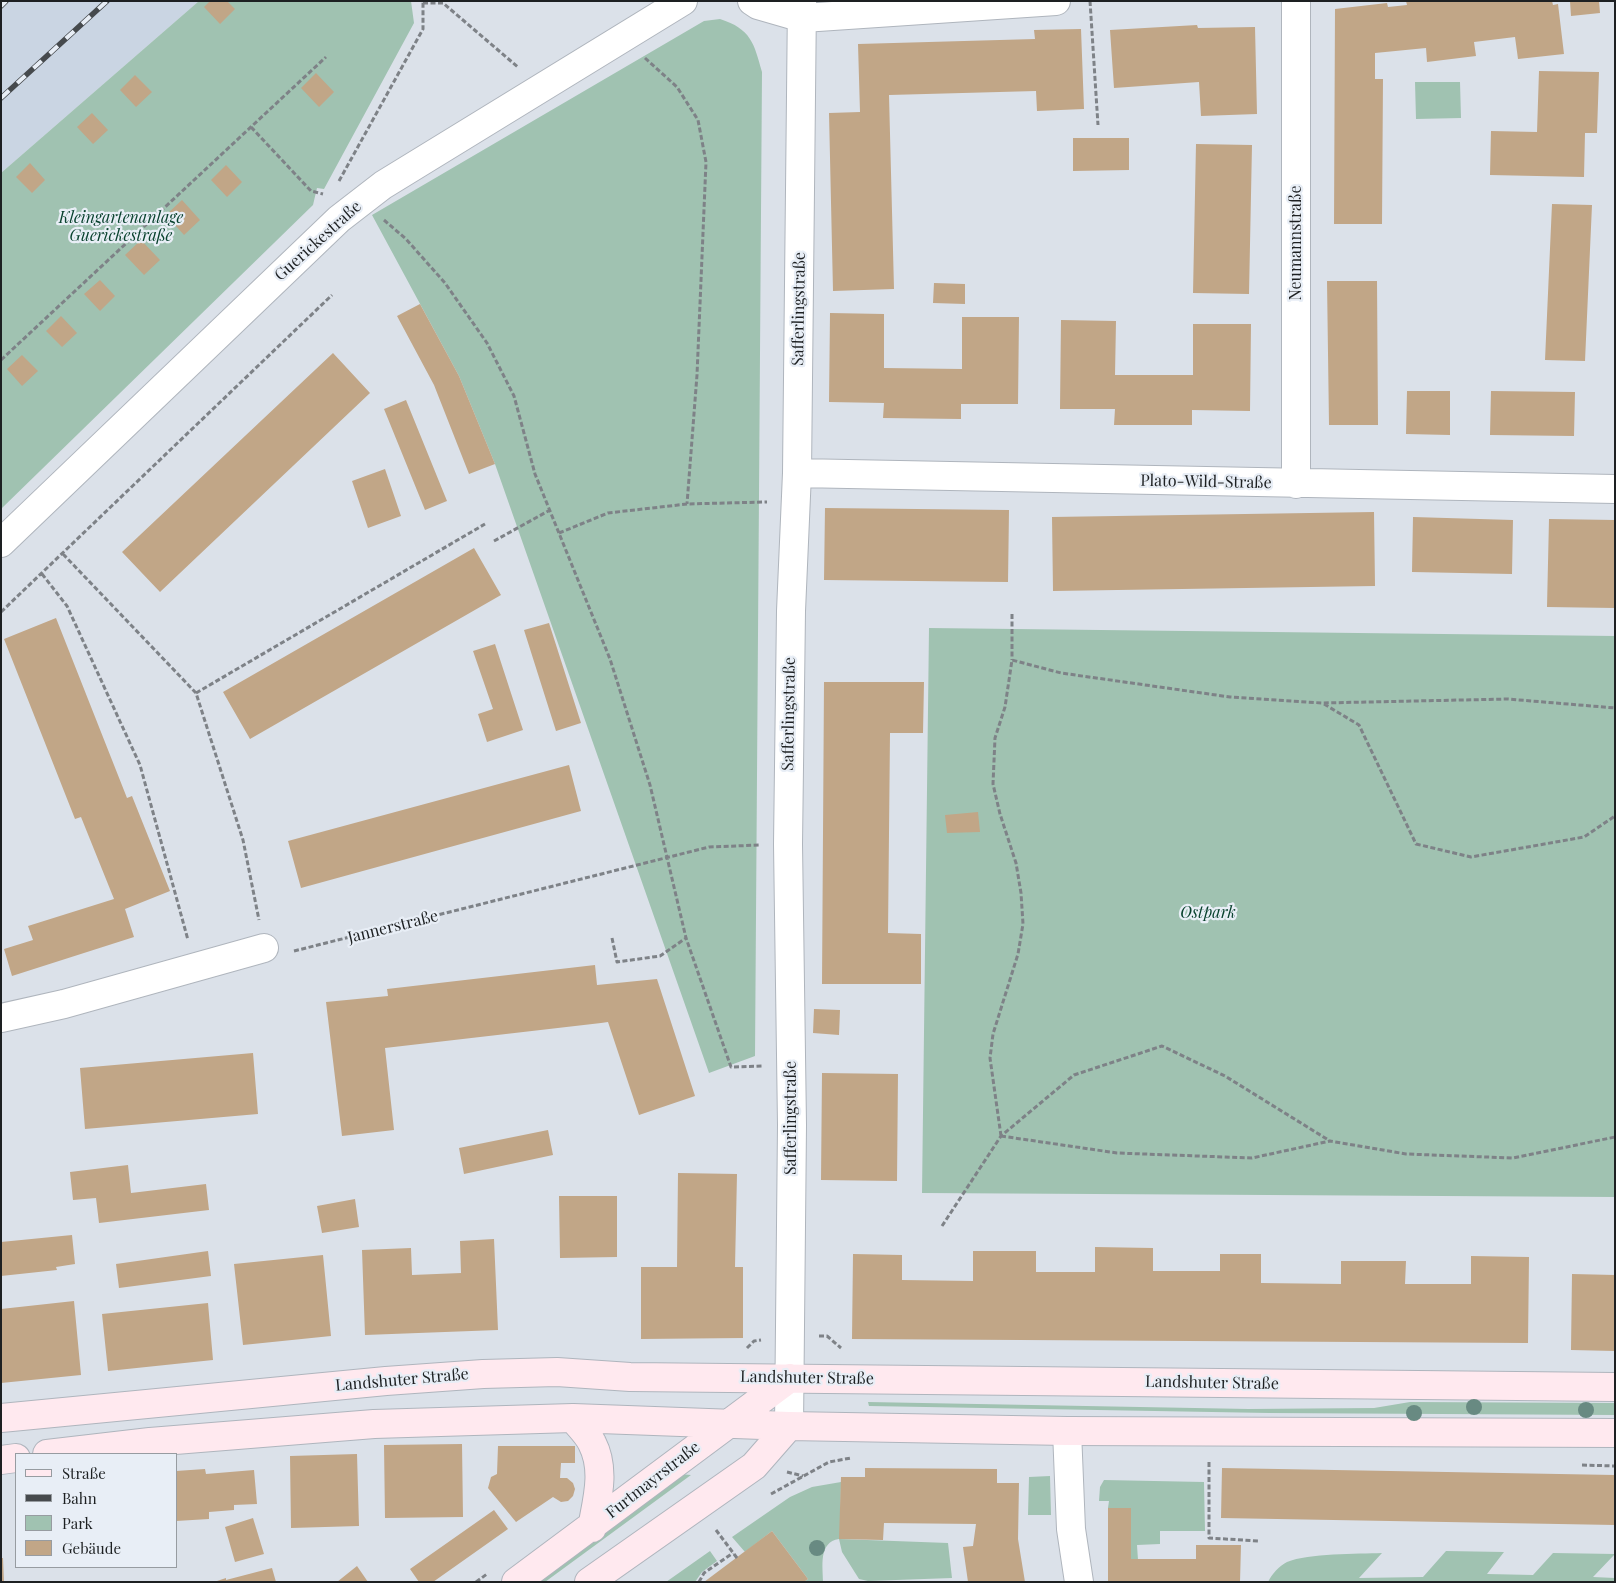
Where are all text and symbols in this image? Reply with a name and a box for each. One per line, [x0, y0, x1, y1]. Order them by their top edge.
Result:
street label: Neumannstraße [1286, 185, 1306, 301]
street label: Guerickestraße [271, 197, 365, 285]
park label: Kleingartenanlage Guerickestraße [59, 208, 183, 246]
street label: Safferlingstraße [788, 252, 810, 366]
street label: Plato-Wild-Straße [1140, 471, 1272, 493]
street label: Safferlingstraße [778, 657, 800, 771]
park label: Ostpark [1180, 903, 1236, 923]
street label: Jannerstraße [346, 906, 440, 948]
street label: Safferlingstraße [781, 1061, 801, 1175]
street label: Landshuter Straße [335, 1365, 469, 1395]
street label: Landshuter Straße [740, 1367, 874, 1389]
street label: Landshuter Straße [1145, 1372, 1279, 1394]
street label: Furtmayrstraße [602, 1437, 704, 1523]
legend [15, 1453, 178, 1568]
text: Straße [62, 1463, 106, 1483]
text: Bahn [62, 1488, 97, 1508]
text: Park [62, 1513, 93, 1533]
text: Gebäude [62, 1538, 121, 1558]

